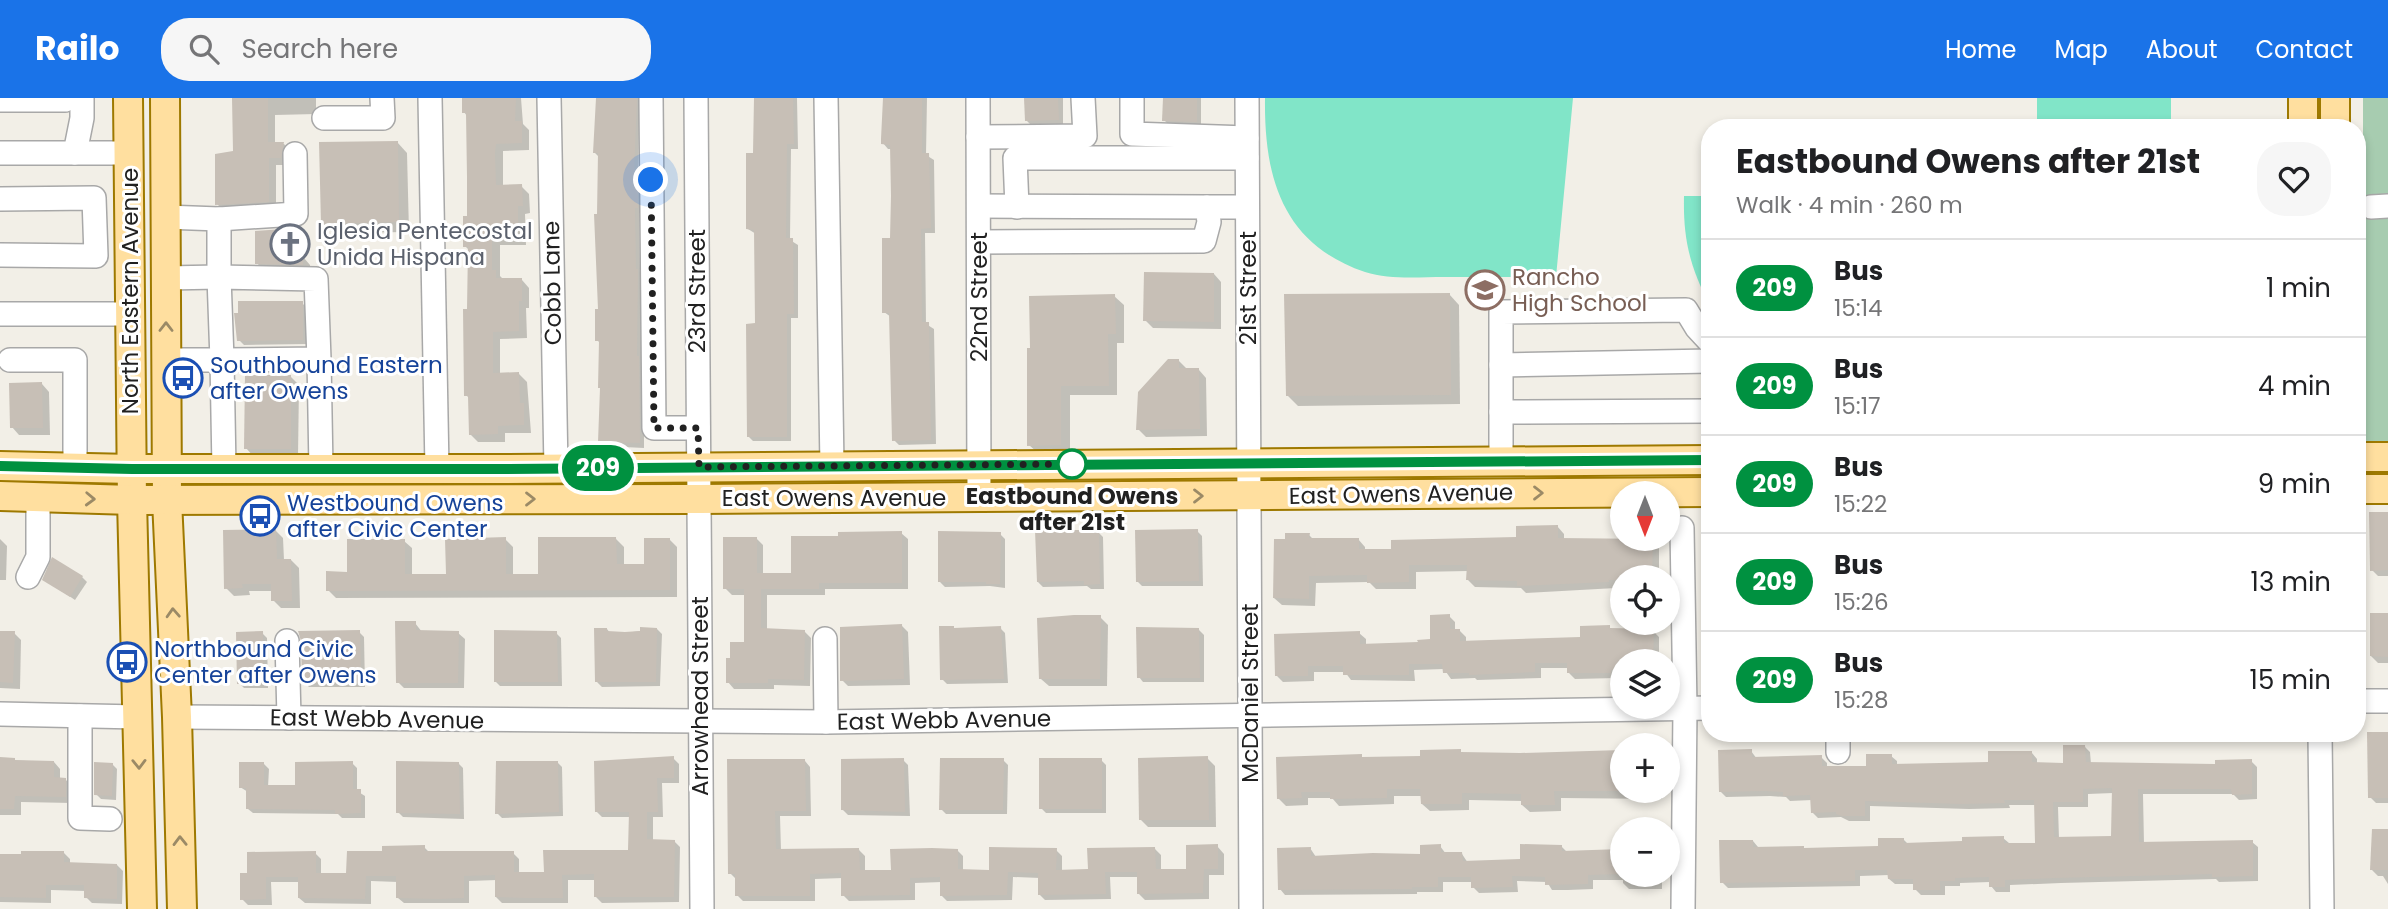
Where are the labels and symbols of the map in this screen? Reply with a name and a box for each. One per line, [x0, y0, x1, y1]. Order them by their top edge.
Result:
your location [633, 162, 668, 197]
street label: North Eastern Avenue [114, 168, 146, 414]
place label: Iglesia Pentecostal Unida Hispana [317, 215, 533, 273]
street label: Cobb Lane [535, 221, 569, 345]
church icon: Iglesia Pentecostal Unida Hispana [269, 223, 311, 265]
street label: 23rd Street [681, 229, 713, 353]
street label: 21st Street [1232, 231, 1264, 345]
street label: 22nd Street [963, 232, 995, 362]
place label: Rancho High School [1512, 261, 1647, 319]
school or university icon: Rancho High School [1464, 269, 1506, 311]
one-way arrow [158, 321, 174, 332]
place label: Southbound Eastern after Owens [210, 349, 443, 407]
bus stop icon: Southbound Eastern after Owens [162, 357, 204, 399]
line badge: 209 [558, 445, 638, 491]
marker: Eastbound Owens after 21st [1057, 449, 1087, 479]
street label: East Owens Avenue [1289, 476, 1513, 512]
place label: Eastbound Owens after 21st [966, 480, 1178, 538]
north arrow [1610, 481, 1680, 551]
street label: East Owens Avenue [722, 482, 946, 514]
one-way arrow [1533, 485, 1543, 501]
place label: Westbound Owens after Civic Center [287, 487, 503, 545]
one-way arrow [1193, 488, 1204, 504]
one-way arrow [86, 491, 96, 507]
one-way arrow [525, 491, 535, 507]
bus stop icon: Westbound Owens after Civic Center [239, 495, 281, 537]
street label: Arrowhead Street [684, 596, 716, 796]
street label: McDaniel Street [1234, 603, 1266, 783]
one-way arrow [165, 608, 180, 619]
place label: Northbound Civic Center after Owens [154, 633, 376, 691]
bus stop icon: Northbound Civic Center after Owens [106, 641, 148, 683]
street label: East Webb Avenue [270, 701, 484, 737]
street label: East Webb Avenue [837, 702, 1051, 738]
one-way arrow [131, 760, 147, 770]
one-way arrow [173, 835, 188, 846]

